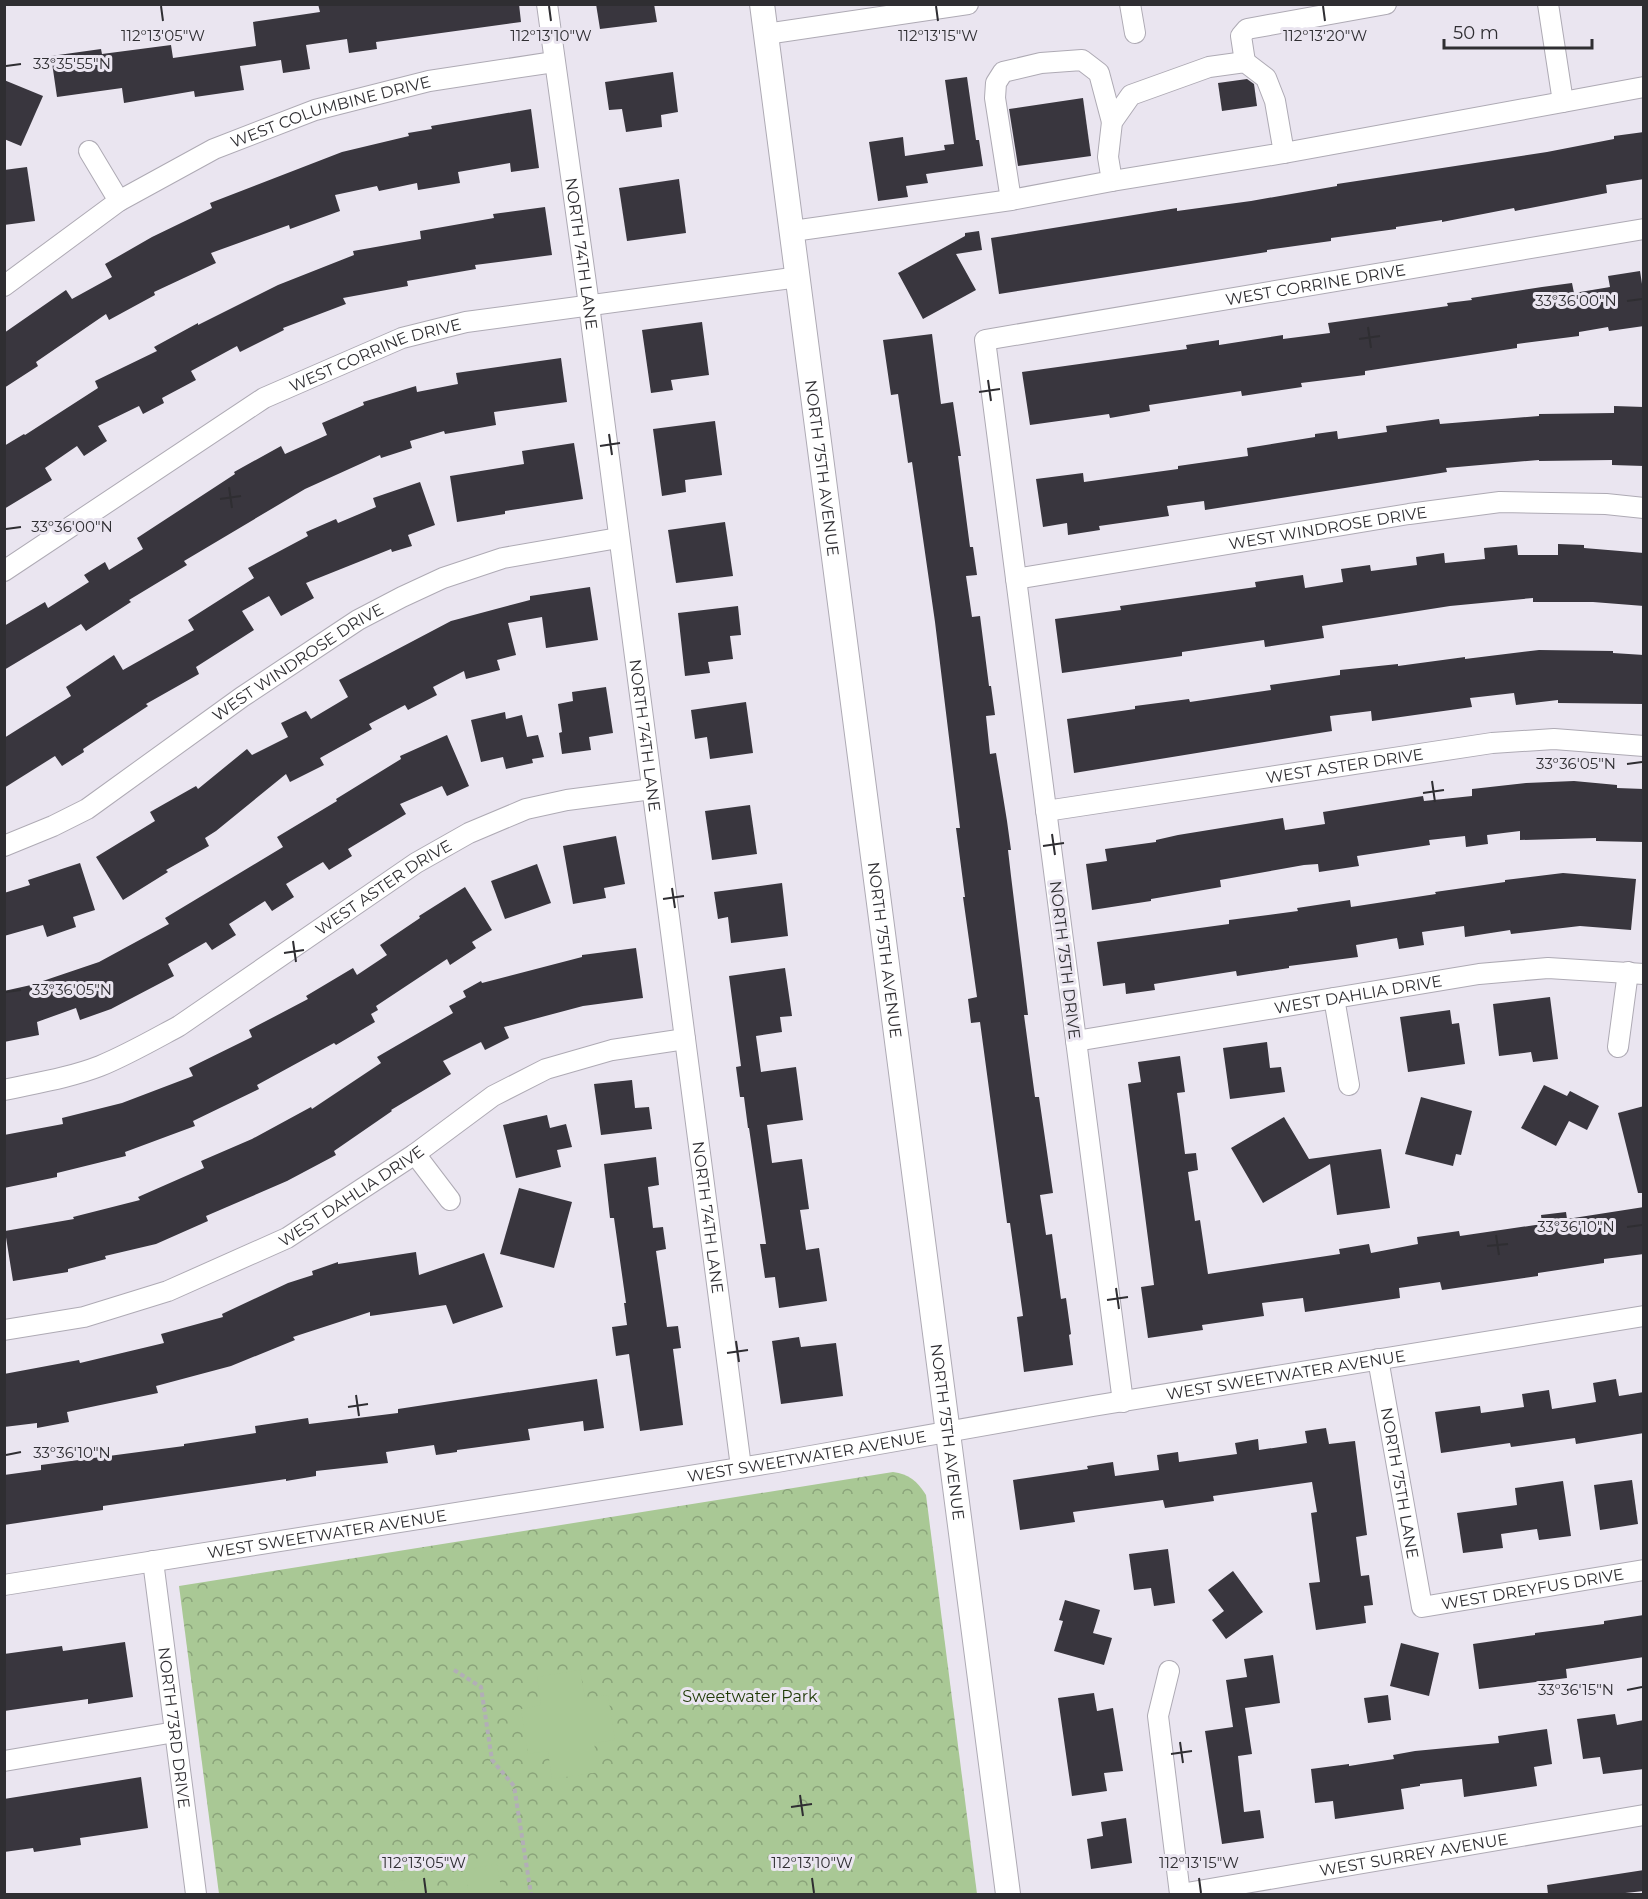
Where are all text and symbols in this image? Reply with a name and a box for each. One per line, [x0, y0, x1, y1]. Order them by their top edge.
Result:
scale bar [1444, 12, 1592, 50]
text: 50 m [1453, 22, 1499, 44]
text: 112°13'05"W [121, 26, 205, 45]
text: 112°13'10"W [510, 26, 592, 45]
text: 112°13'15"W [898, 26, 978, 45]
text: 112°13'20"W [1283, 26, 1367, 45]
text: 33°35'55"N [33, 54, 111, 73]
street label: WEST COLUMBINE DRIVE [228, 72, 432, 151]
street label: NORTH 74TH LANE [562, 176, 602, 331]
street label: WEST CORRINE DRIVE [1224, 260, 1407, 309]
text: 33°36'00"N [1535, 291, 1617, 310]
street label: WEST CORRINE DRIVE [286, 314, 463, 395]
street label: NORTH 75TH AVENUE [802, 379, 843, 557]
street label: WEST WINDROSE DRIVE [1227, 502, 1428, 553]
text: 33°36'00"N [31, 517, 113, 536]
street label: WEST WINDROSE DRIVE [208, 599, 386, 725]
street label: NORTH 74TH LANE [626, 658, 665, 813]
street label: WEST ASTER DRIVE [1264, 744, 1425, 787]
text: 33°36'05"N [1536, 754, 1616, 773]
street label: WEST ASTER DRIVE [312, 835, 455, 939]
street label: NORTH 75TH AVENUE [864, 861, 906, 1039]
street label: NORTH 75TH DRIVE [1046, 880, 1084, 1040]
street label: WEST DAHLIA DRIVE [1273, 971, 1443, 1017]
text: 33°36'05"N [32, 980, 112, 999]
street label: NORTH 74TH LANE [689, 1140, 728, 1295]
street label: WEST DAHLIA DRIVE [275, 1141, 428, 1250]
text: 33°36'10"N [1537, 1217, 1615, 1236]
street label: NORTH 75TH AVENUE [927, 1343, 969, 1521]
street label: WEST SWEETWATER AVENUE [1165, 1346, 1407, 1403]
street label: NORTH 75TH LANE [1377, 1406, 1423, 1560]
street label: WEST SWEETWATER AVENUE [686, 1426, 928, 1486]
text: 33°36'10"N [33, 1443, 111, 1462]
street label: WEST SWEETWATER AVENUE [206, 1505, 448, 1562]
street label: WEST DREYFUS DRIVE [1440, 1564, 1625, 1613]
street label: NORTH 73RD DRIVE [155, 1646, 194, 1809]
text: 33°36'15"N [1538, 1680, 1614, 1699]
park label: Sweetwater Park [682, 1687, 818, 1706]
street label: WEST SURREY AVENUE [1318, 1829, 1509, 1880]
text: 112°13'05"W [382, 1853, 466, 1872]
text: 112°13'10"W [771, 1853, 853, 1872]
text: 112°13'15"W [1159, 1853, 1239, 1872]

